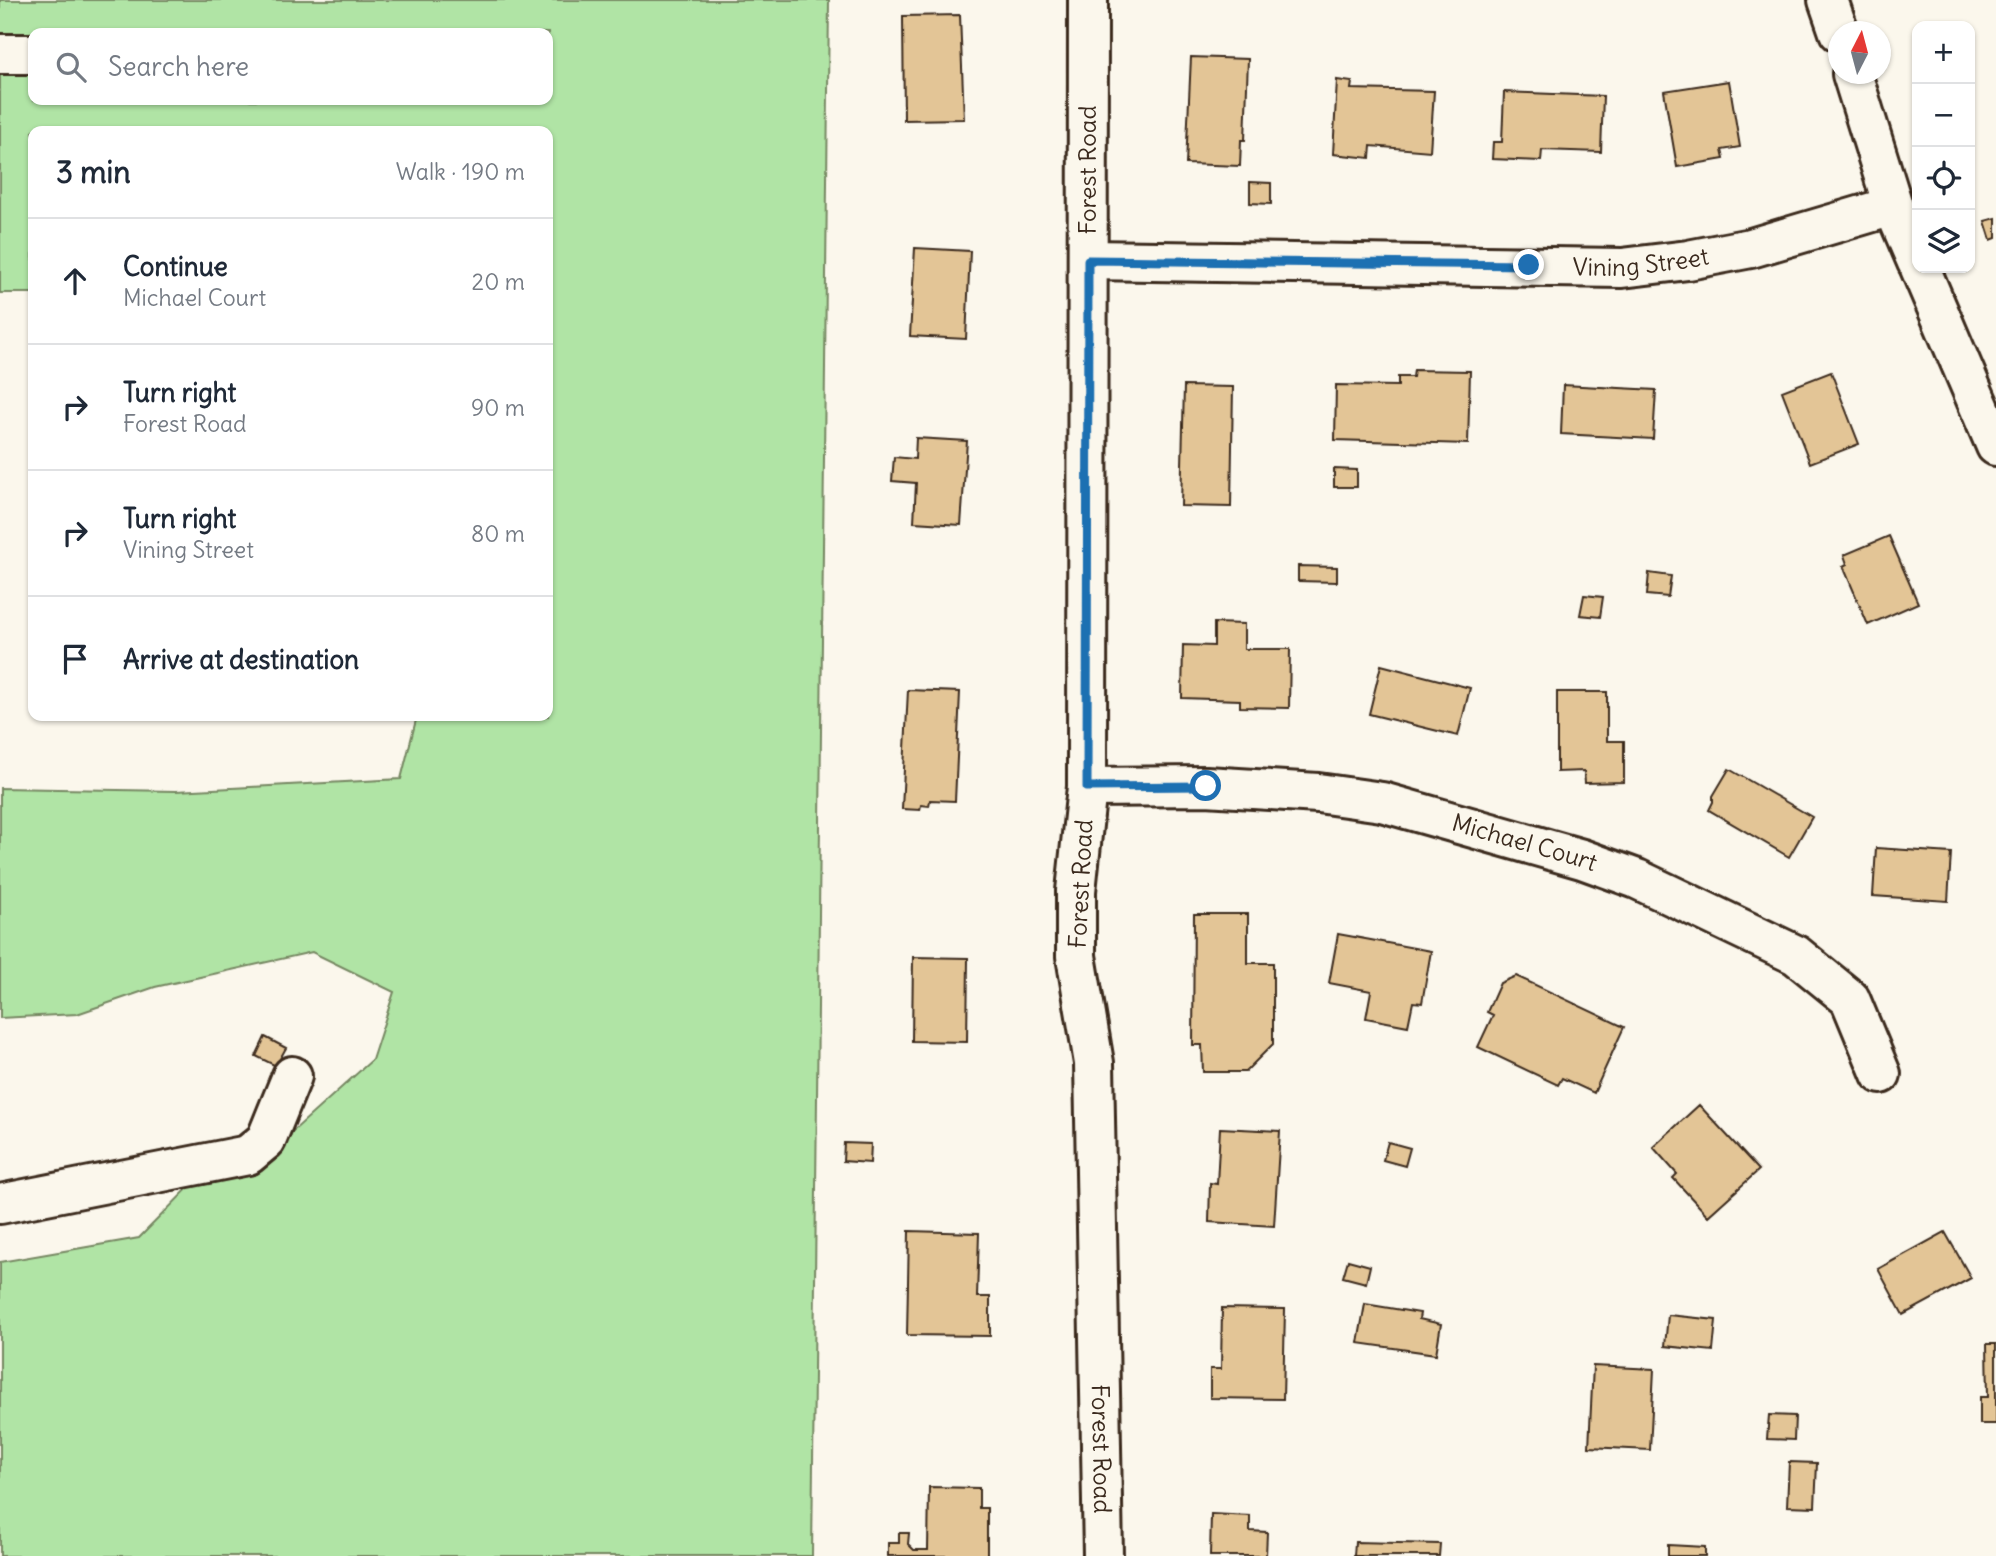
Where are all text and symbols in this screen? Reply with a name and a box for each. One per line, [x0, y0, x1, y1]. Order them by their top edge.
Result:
north arrow [1828, 21, 1891, 84]
map controls [1912, 21, 1975, 273]
button: + [1912, 21, 1975, 84]
search box [28, 28, 553, 105]
icon: search [52, 48, 90, 86]
text: Search here [108, 50, 249, 83]
button: − [1912, 84, 1975, 147]
street label: Forest Road [1072, 105, 1102, 235]
button: locate [1912, 147, 1975, 210]
text: 3 min [56, 153, 131, 191]
text: Walk · 190 m [396, 157, 525, 186]
button: layers [1912, 210, 1975, 273]
street label: Vining Street [1572, 240, 1711, 282]
route end [1513, 249, 1544, 280]
text: Continue [123, 250, 228, 283]
icon: ahead [56, 262, 94, 300]
text: 20 m [472, 267, 525, 296]
text: Michael Court [123, 283, 266, 312]
text: Turn right [123, 376, 236, 409]
icon: right [56, 388, 94, 426]
text: 90 m [471, 393, 525, 422]
text: Forest Road [123, 409, 247, 438]
text: Turn right [123, 502, 236, 535]
icon: right [56, 514, 94, 552]
text: 80 m [471, 519, 525, 548]
text: Vining Street [123, 535, 254, 564]
icon: arrive [56, 640, 94, 678]
text: Arrive at destination [123, 643, 359, 676]
route start [1190, 770, 1221, 801]
street label: Michael Court [1449, 807, 1601, 877]
street label: Forest Road [1062, 819, 1098, 949]
street label: Forest Road [1086, 1384, 1118, 1514]

